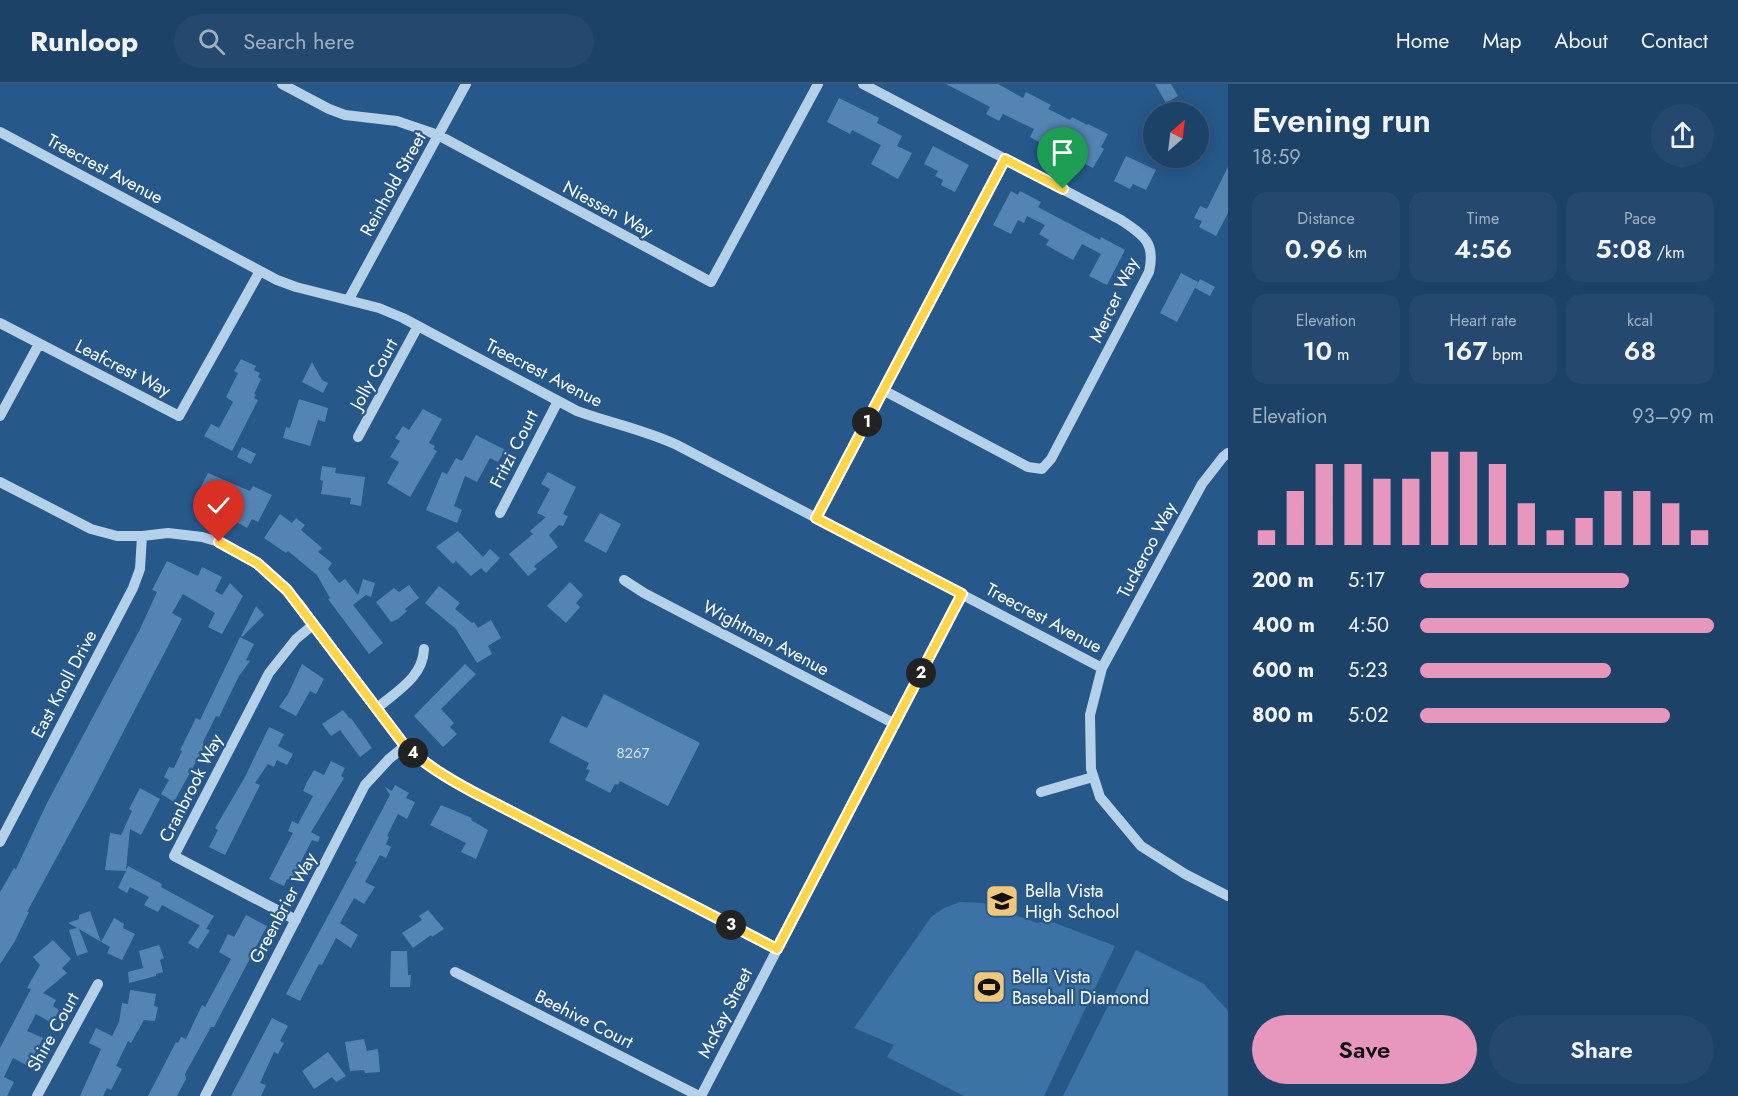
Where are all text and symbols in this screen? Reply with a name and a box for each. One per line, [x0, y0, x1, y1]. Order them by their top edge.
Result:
search box [174, 14, 594, 68]
text: Runloop [30, 21, 138, 62]
icon: search [195, 25, 228, 58]
text: Search here [243, 25, 354, 57]
text: Home [1396, 26, 1449, 56]
text: Map [1482, 26, 1522, 56]
text: About [1555, 26, 1608, 56]
text: Contact [1641, 26, 1708, 56]
text: Evening run [1252, 97, 1431, 144]
north arrow [1143, 102, 1209, 168]
map controls [1143, 102, 1209, 168]
button: share [1651, 104, 1714, 167]
street label: Treecrest Avenue [42, 127, 168, 211]
street label: Reinhold Street [354, 127, 433, 241]
pin [1037, 127, 1088, 189]
icon: arrive [1046, 136, 1079, 169]
text: 18:59 [1252, 143, 1301, 172]
street label: Niessen Way [558, 174, 658, 244]
text: Distance [1297, 207, 1355, 230]
text: Time [1467, 207, 1499, 230]
text: Pace [1624, 207, 1656, 230]
text: 0.96 [1285, 230, 1343, 268]
text: 4:56 [1454, 230, 1512, 268]
text: 5:08 [1595, 230, 1652, 268]
text: km [1343, 241, 1367, 264]
text: /km [1652, 241, 1685, 264]
street label: Mercer Way [1083, 253, 1145, 347]
text: Elevation [1296, 309, 1356, 332]
text: Heart rate [1450, 309, 1516, 332]
text: kcal [1627, 309, 1653, 332]
street label: Treecrest Avenue [481, 332, 607, 414]
text: 10 [1303, 332, 1332, 370]
text: 167 [1443, 332, 1487, 370]
text: 68 [1624, 332, 1656, 370]
street label: Leafcrest Way [71, 333, 175, 403]
street label: Jolly Court [343, 333, 405, 416]
text: m [1332, 343, 1349, 366]
text: bpm [1487, 343, 1523, 366]
text: Elevation [1252, 402, 1327, 431]
text: 93–99 m [1632, 402, 1714, 431]
street label: Fritzi Court [483, 405, 545, 492]
pin: 1 [852, 407, 882, 437]
text: 1 [863, 410, 871, 433]
pin [193, 480, 244, 542]
icon: check [202, 489, 235, 522]
street label: Tuckeroo Way [1111, 497, 1183, 603]
text: 200 m [1252, 566, 1314, 595]
text: 5:17 [1348, 566, 1385, 595]
street label: Treecrest Avenue [981, 576, 1107, 660]
street label: Wightman Avenue [698, 594, 834, 682]
text: 400 m [1252, 611, 1315, 640]
text: 4:50 [1348, 611, 1389, 640]
street label: East Knoll Drive [25, 625, 103, 743]
text: 600 m [1252, 656, 1314, 685]
text: 5:23 [1348, 656, 1388, 685]
pin: 2 [906, 658, 936, 688]
text: 2 [916, 661, 926, 684]
text: 800 m [1252, 701, 1313, 730]
text: 5:02 [1348, 701, 1389, 730]
street label: Cranbrook Way [153, 729, 229, 847]
pin: 4 [398, 738, 428, 768]
text: 4 [407, 741, 419, 764]
house number: 8267 [616, 742, 650, 764]
street label: Greenbrier Way [243, 848, 323, 968]
place label: Bella Vista High School [1025, 878, 1119, 925]
school or university icon: Bella Vista High School [984, 883, 1020, 919]
pin: 3 [716, 910, 746, 940]
text: 3 [726, 913, 736, 936]
street label: McKay Street [691, 963, 759, 1063]
place label: Bella Vista Baseball Diamond [1012, 964, 1149, 1011]
sports icon: Bella Vista Baseball Diamond [971, 969, 1007, 1005]
street label: Beehive Court [530, 983, 638, 1055]
street label: Shire Court [21, 987, 86, 1076]
button: Save [1252, 1015, 1477, 1084]
button: Share [1489, 1015, 1714, 1084]

